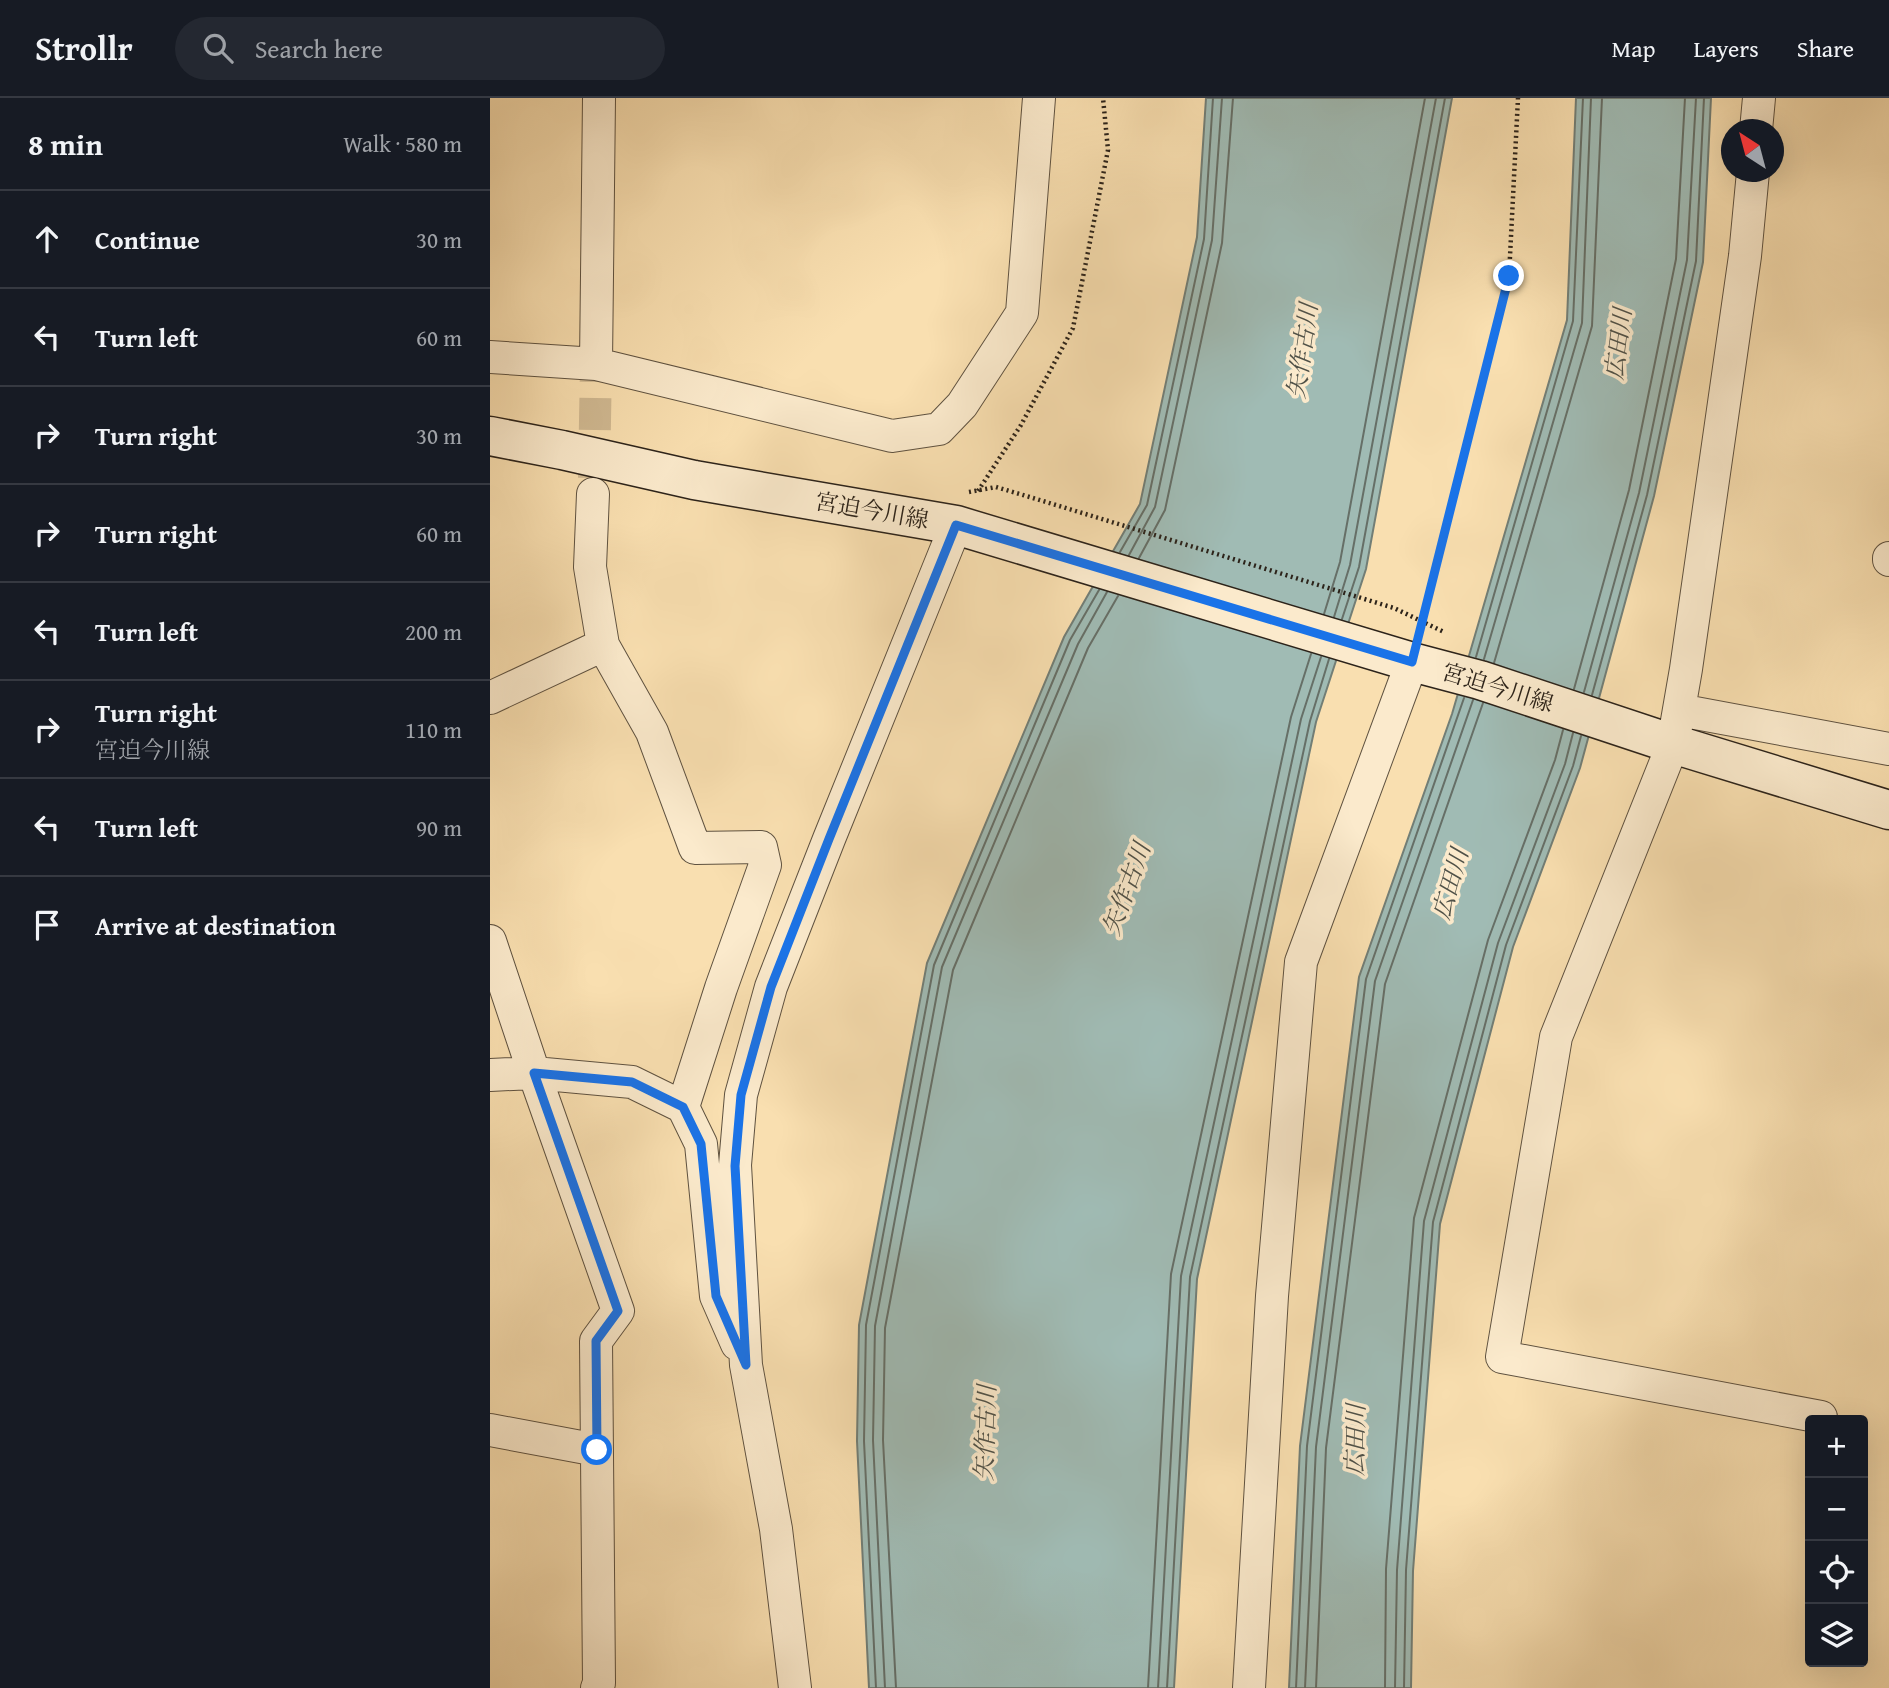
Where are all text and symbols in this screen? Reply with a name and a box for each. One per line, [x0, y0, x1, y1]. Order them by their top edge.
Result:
search box [175, 17, 665, 80]
text: Strollr [35, 24, 133, 72]
icon: search [199, 29, 237, 67]
text: Search here [255, 29, 383, 68]
text: Map [1612, 31, 1655, 66]
text: Layers [1693, 31, 1759, 66]
text: Share [1797, 31, 1854, 66]
north arrow [1721, 119, 1784, 182]
text: 8 min [28, 122, 103, 166]
text: Walk · 580 m [343, 127, 462, 160]
icon: ahead [28, 220, 66, 258]
text: Continue [95, 220, 200, 259]
text: 30 m [416, 223, 462, 256]
route end [1493, 260, 1524, 291]
water label: 矢作古川 [1278, 298, 1326, 401]
water label: 広田川 [1596, 303, 1640, 382]
icon: left [28, 318, 66, 356]
text: Turn left [95, 318, 198, 357]
text: 60 m [416, 321, 462, 354]
icon: right [28, 416, 66, 454]
text: Turn right [95, 416, 217, 455]
text: 30 m [416, 419, 462, 452]
street label: 宮迫今川線 [813, 484, 931, 536]
icon: right [28, 514, 66, 552]
text: Turn right [95, 514, 217, 553]
text: 60 m [416, 517, 462, 550]
icon: left [28, 612, 66, 650]
text: Turn left [95, 612, 198, 651]
text: 200 m [405, 615, 462, 648]
street label: 宮迫今川線 [1438, 654, 1558, 720]
text: Turn right [95, 693, 217, 732]
icon: right [28, 710, 66, 748]
text: 110 m [405, 713, 462, 746]
text: 宮迫今川線 [95, 733, 210, 766]
icon: left [28, 808, 66, 846]
text: Turn left [95, 808, 198, 847]
text: 90 m [416, 811, 462, 844]
water label: 矢作古川 [1093, 835, 1160, 940]
water label: 広田川 [1423, 842, 1478, 923]
icon: arrive [28, 906, 66, 944]
text: Arrive at destination [95, 906, 336, 945]
water label: 矢作古川 [966, 1381, 1004, 1482]
water label: 広田川 [1337, 1401, 1373, 1476]
map controls [1805, 1415, 1868, 1667]
button: + [1805, 1415, 1868, 1478]
route start [581, 1434, 612, 1465]
button: − [1805, 1478, 1868, 1541]
button: locate [1805, 1541, 1868, 1604]
button: layers [1805, 1604, 1868, 1667]

